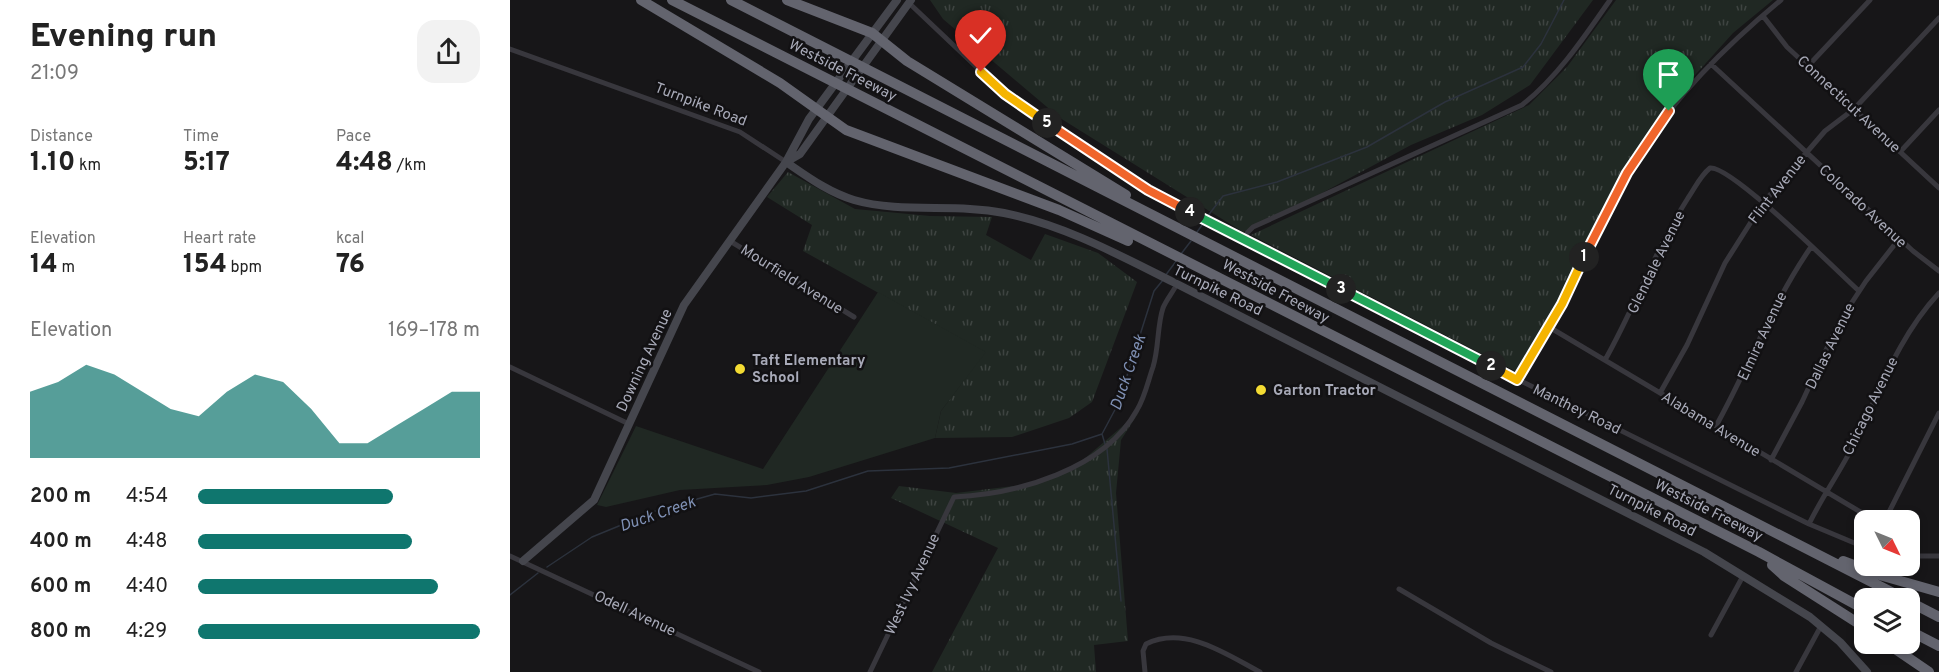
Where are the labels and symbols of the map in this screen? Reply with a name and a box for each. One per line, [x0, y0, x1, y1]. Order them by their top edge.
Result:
pin [955, 10, 1006, 72]
street label: Westside Freeway [785, 36, 900, 107]
pin [1643, 49, 1694, 111]
street label: Connecticut Avenue [1792, 52, 1904, 158]
street label: Turnpike Road [652, 79, 749, 132]
pin: 5 [1032, 108, 1062, 138]
street label: Flint Avenue [1745, 151, 1811, 229]
street label: Colorado Avenue [1814, 161, 1910, 253]
pin: 4 [1175, 197, 1205, 227]
street label: Glendale Avenue [1624, 208, 1691, 317]
street label: Mourfield Avenue [736, 241, 846, 319]
pin: 1 [1569, 242, 1599, 272]
street label: Westside Freeway [1218, 256, 1332, 329]
street label: Turnpike Road [1169, 262, 1265, 321]
pin: 3 [1326, 274, 1356, 304]
street label: Elmira Avenue [1734, 289, 1792, 384]
street label: Dallas Avenue [1802, 300, 1860, 393]
street label: Downing Avenue [613, 306, 678, 415]
water label: Duck Creek [1107, 331, 1152, 413]
pin: 2 [1476, 351, 1506, 381]
place label: Taft Elementary School [752, 352, 866, 388]
street label: Chicago Avenue [1839, 354, 1903, 459]
marker: Taft Elementary School [733, 362, 747, 376]
street label: Manthey Road [1529, 381, 1624, 440]
place label: Garton Tractor [1273, 382, 1377, 401]
marker: Garton Tractor [1254, 383, 1268, 397]
street label: Alabama Avenue [1657, 388, 1763, 462]
street label: Westside Freeway [1651, 476, 1766, 547]
street label: Turnpike Road [1604, 481, 1699, 542]
water label: Duck Creek [617, 492, 699, 537]
north arrow [1854, 510, 1920, 576]
street label: West Ivy Avenue [882, 531, 945, 638]
street label: Odell Avenue [590, 587, 678, 642]

